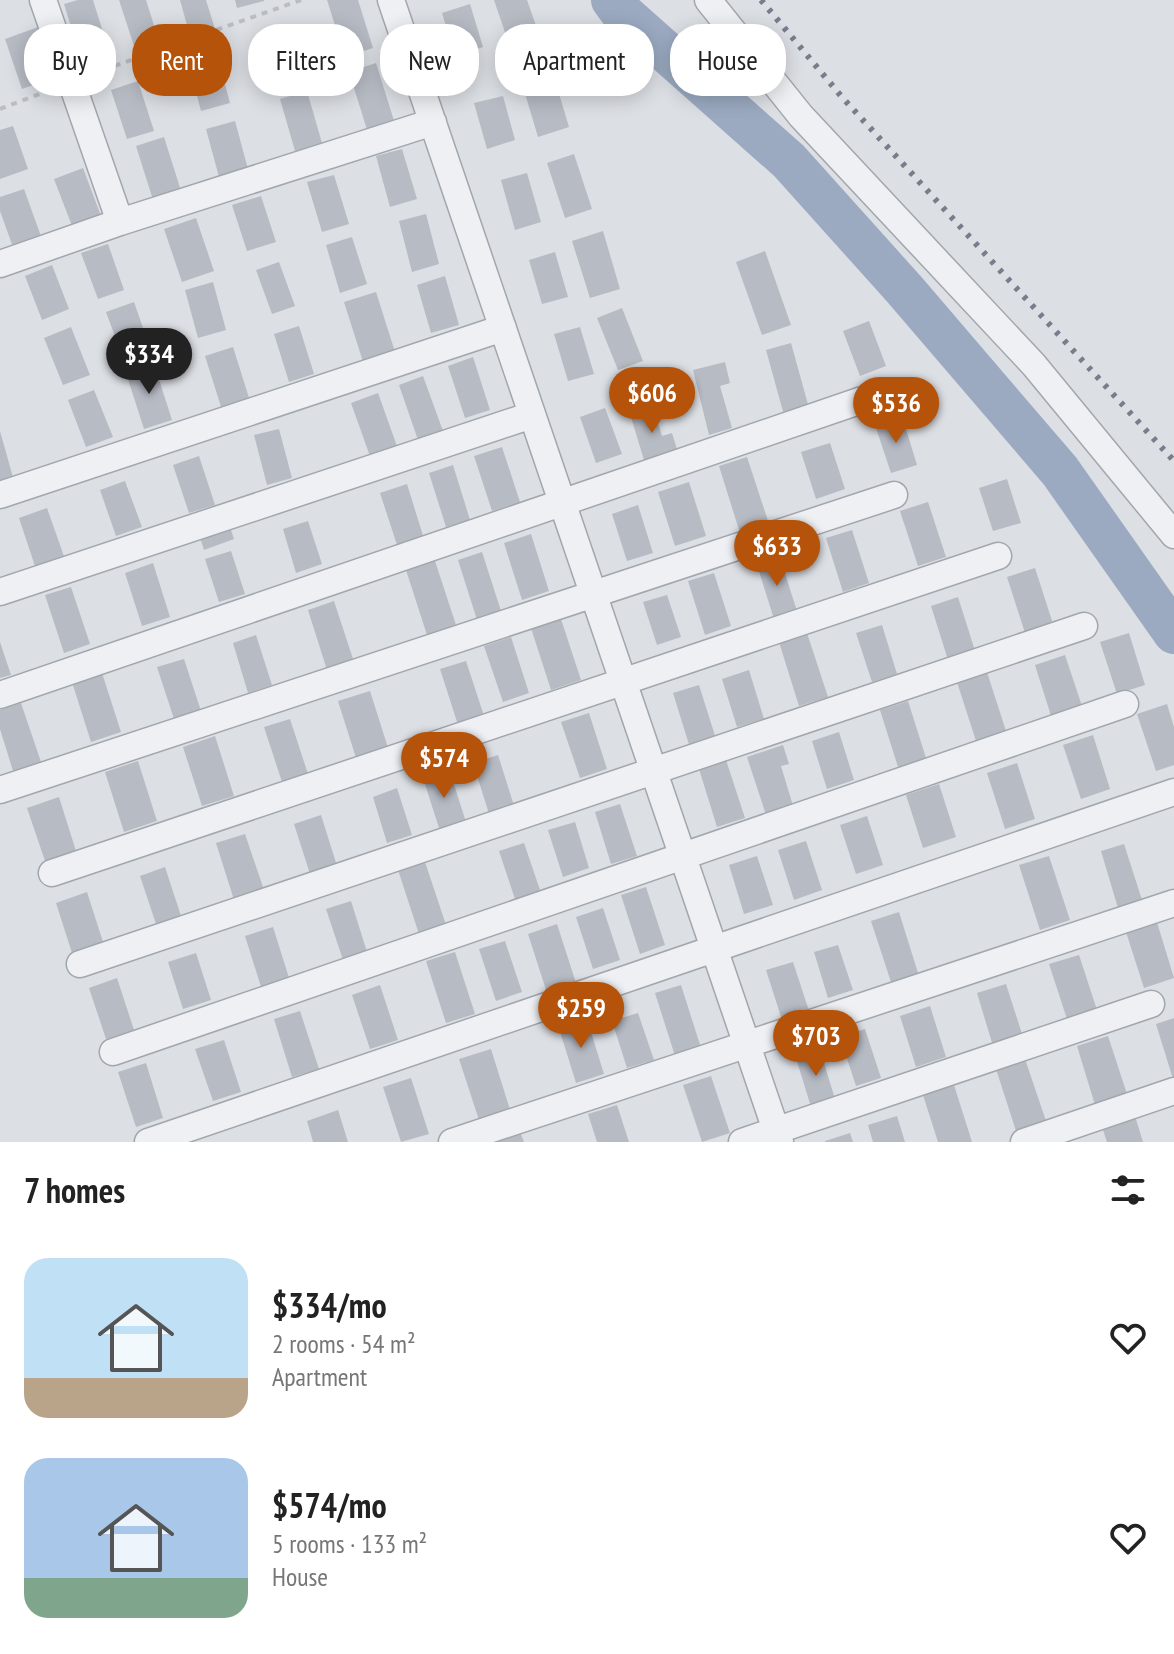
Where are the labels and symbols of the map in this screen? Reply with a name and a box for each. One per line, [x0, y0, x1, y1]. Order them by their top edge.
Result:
pin: $334 [102, 328, 196, 396]
pin: $606 [605, 367, 699, 435]
pin: $536 [849, 377, 943, 445]
pin: $633 [730, 520, 824, 588]
pin: $574 [397, 732, 491, 800]
pin: $259 [534, 982, 628, 1050]
pin: $703 [769, 1010, 863, 1078]

